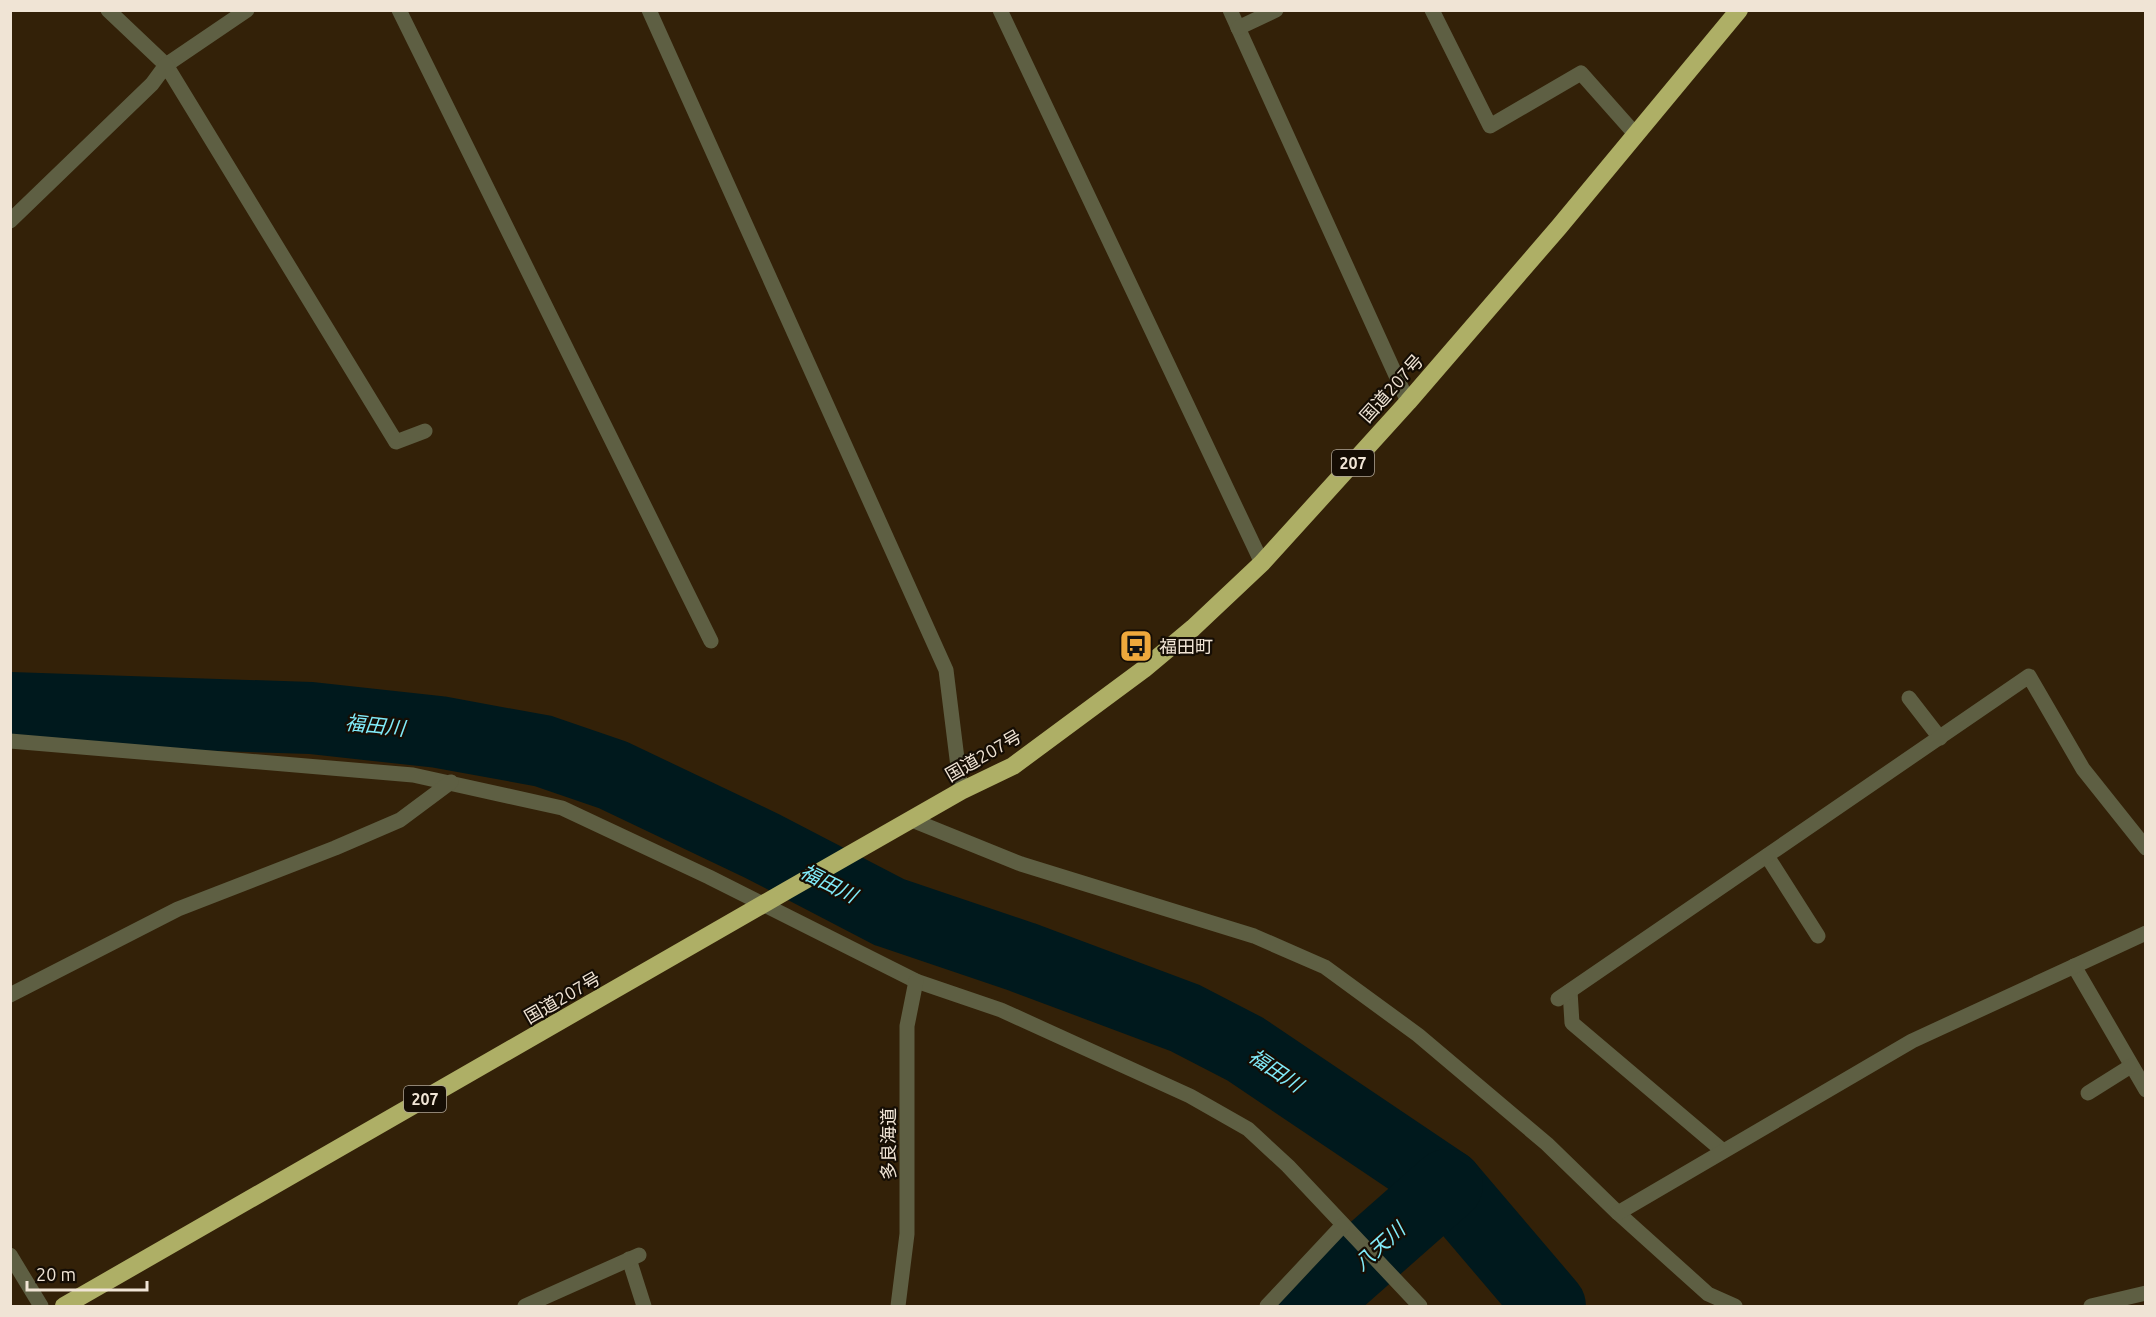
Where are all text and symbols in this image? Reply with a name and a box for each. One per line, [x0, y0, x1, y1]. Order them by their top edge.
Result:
street label: 国道207号 [1355, 350, 1427, 426]
road number: 207 [1332, 450, 1374, 476]
bus stop icon: 福田町 [1118, 628, 1154, 664]
place label: 福田町 [1159, 636, 1213, 656]
water label: 福田川 [344, 710, 408, 740]
street label: 国道207号 [941, 725, 1025, 785]
water label: 福田川 [797, 859, 863, 908]
street label: 国道207号 [520, 967, 604, 1027]
water label: 福田川 [1245, 1044, 1309, 1097]
road number: 207 [404, 1086, 446, 1112]
street label: 多良海道 [878, 1108, 898, 1180]
water label: 八天川 [1349, 1216, 1410, 1275]
scale bar [27, 1254, 147, 1292]
text: 20 m [36, 1264, 76, 1284]

